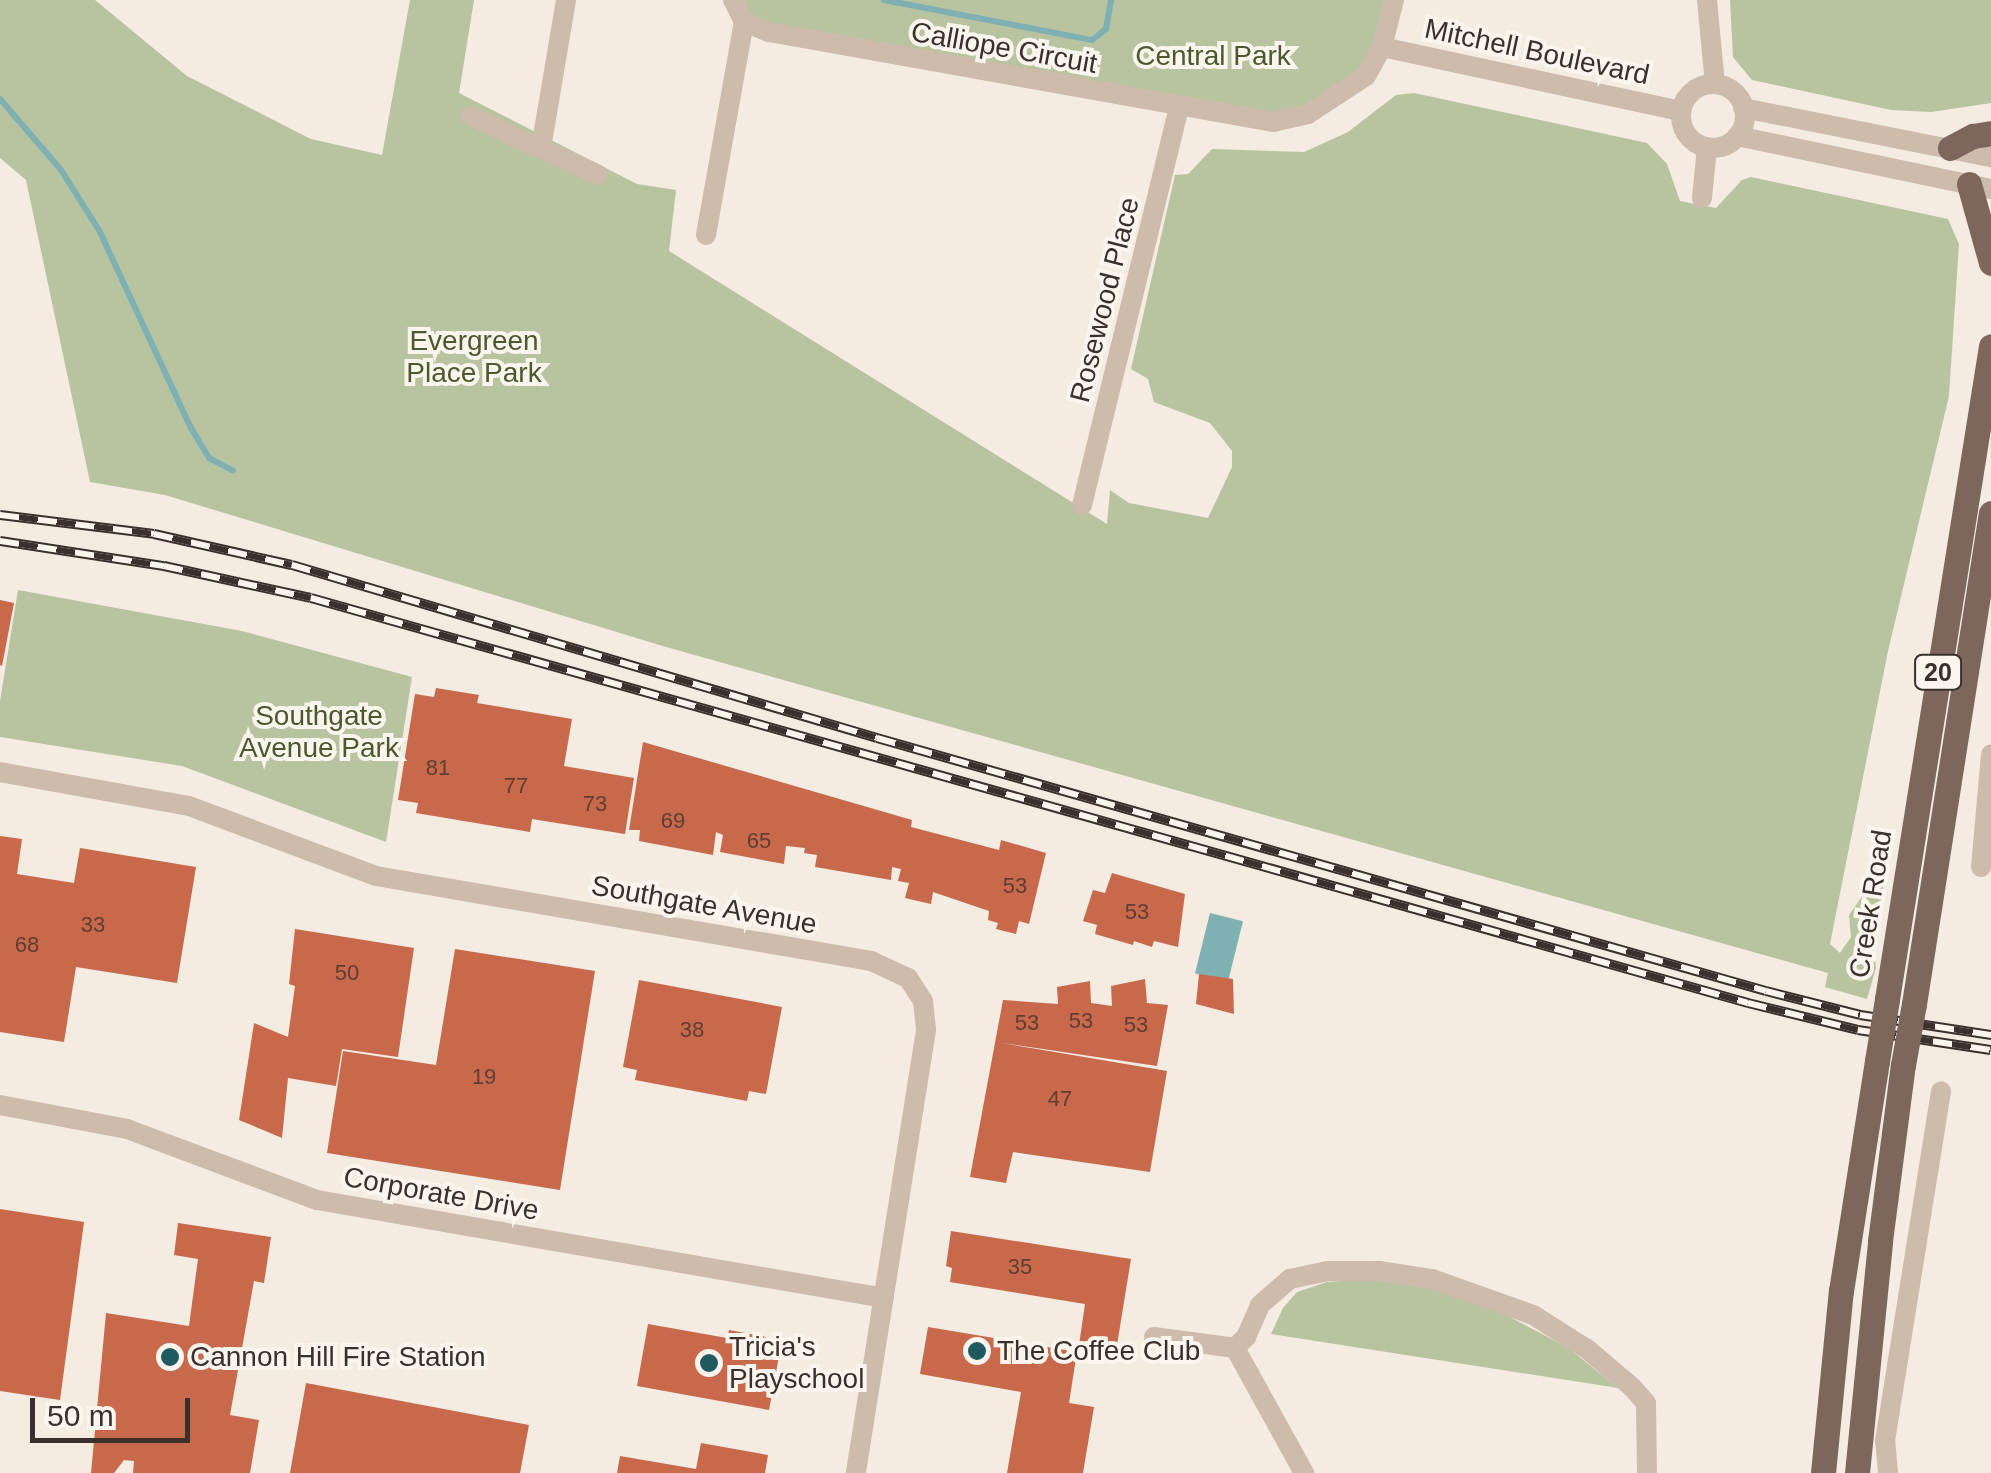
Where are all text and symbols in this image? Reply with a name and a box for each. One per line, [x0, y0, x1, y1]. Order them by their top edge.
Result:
street label: Mitchell Boulevard [1422, 12, 1652, 92]
street label: Calliope Circuit [908, 15, 1100, 81]
park label: Central Park [1135, 39, 1291, 73]
street label: Rosewood Place [1063, 194, 1147, 406]
park label: Evergreen Place Park [406, 324, 542, 390]
road number: 20 [1913, 652, 1963, 692]
park label: Southgate Avenue Park [239, 699, 399, 765]
house number: 81 [426, 755, 450, 781]
house number: 77 [504, 773, 528, 799]
house number: 73 [583, 791, 607, 817]
house number: 69 [661, 808, 685, 834]
house number: 65 [747, 828, 771, 854]
street label: Creek Road [1843, 828, 1899, 980]
street label: Southgate Avenue [588, 868, 820, 942]
house number: 53 [1003, 873, 1027, 899]
house number: 53 [1125, 899, 1149, 925]
house number: 33 [81, 912, 105, 938]
house number: 68 [15, 932, 39, 958]
house number: 50 [335, 960, 359, 986]
house number: 53 [1069, 1008, 1093, 1034]
house number: 53 [1015, 1010, 1039, 1036]
house number: 53 [1124, 1012, 1148, 1038]
house number: 38 [680, 1017, 704, 1043]
house number: 19 [472, 1064, 496, 1090]
house number: 47 [1048, 1086, 1072, 1112]
street label: Corporate Drive [341, 1160, 541, 1228]
house number: 35 [1008, 1254, 1032, 1280]
place label: Tricia's Playschool [729, 1330, 864, 1396]
place label: The Coffee Club [997, 1334, 1200, 1368]
place label: Cannon Hill Fire Station [190, 1340, 486, 1374]
marker: The Coffee Club [966, 1340, 988, 1362]
marker: Cannon Hill Fire Station [159, 1346, 181, 1368]
marker: Tricia's Playschool [698, 1352, 720, 1374]
scale bar [35, 1378, 195, 1440]
text: 50 m [47, 1399, 114, 1432]

